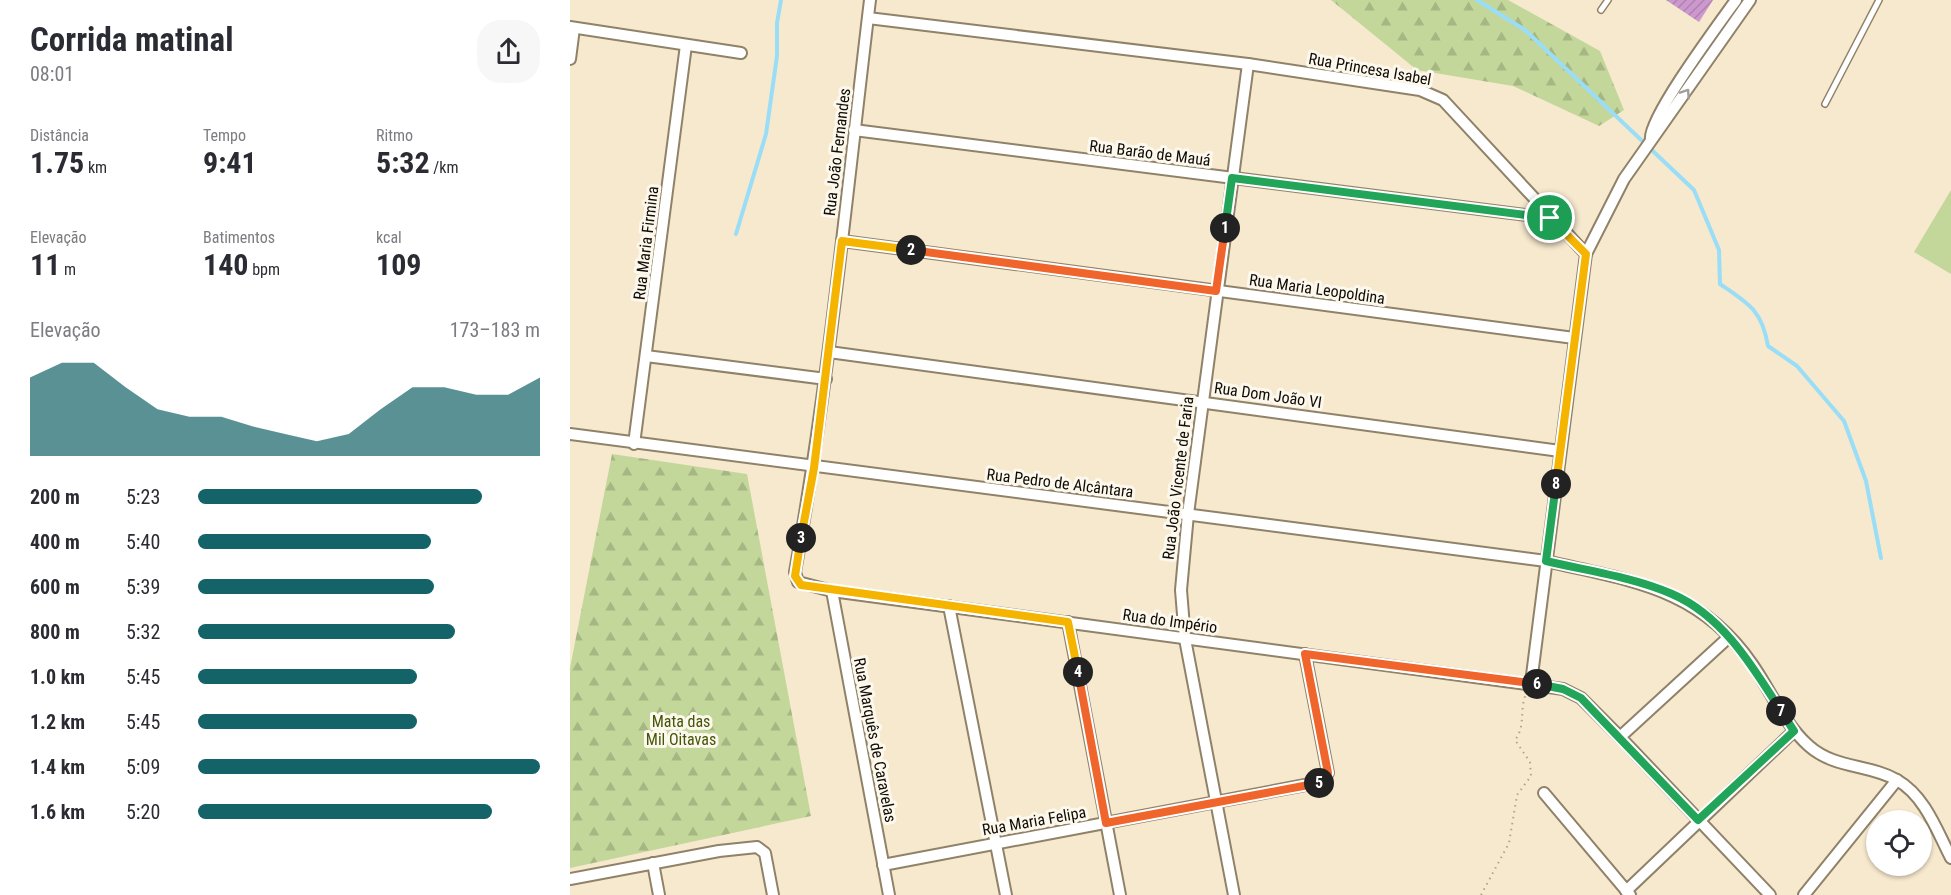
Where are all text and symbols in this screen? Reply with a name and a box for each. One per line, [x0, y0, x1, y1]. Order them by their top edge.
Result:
text: Corrida matinal [30, 20, 233, 59]
button: share [477, 20, 540, 83]
street label: Rua Princesa Isabel [1307, 49, 1433, 89]
text: 08:01 [30, 62, 74, 86]
street label: Rua João Fernandes [820, 87, 854, 217]
one-way arrow [1679, 88, 1690, 99]
text: Distância [30, 126, 89, 145]
text: Tempo [203, 126, 246, 145]
text: Ritmo [376, 126, 413, 145]
street label: Rua Barão de Mauá [1088, 136, 1212, 170]
text: 1.75 [30, 145, 84, 180]
text: 9:41 [203, 145, 257, 180]
text: 5:32 [376, 145, 430, 180]
text: km [84, 158, 107, 177]
text: /km [430, 158, 459, 177]
street label: Rua Maria Firmina [630, 185, 662, 301]
pin [1524, 192, 1575, 243]
icon: arrive [1533, 201, 1566, 234]
pin: 1 [1210, 213, 1240, 243]
text: 1 [1221, 218, 1229, 237]
text: Elevação [30, 228, 87, 247]
text: Batimentos [203, 228, 275, 247]
text: kcal [376, 228, 402, 247]
pin: 2 [896, 235, 926, 265]
text: 2 [907, 240, 915, 259]
text: 11 [30, 247, 60, 282]
text: 140 [203, 247, 248, 282]
text: 109 [376, 247, 421, 282]
text: m [60, 260, 76, 279]
text: bpm [248, 260, 280, 279]
street label: Rua Maria Leopoldina [1248, 270, 1386, 308]
text: Elevação [30, 318, 101, 342]
text: 173–183 m [450, 318, 540, 342]
street label: Rua Dom João VI [1213, 378, 1323, 412]
street label: Rua João Vicente de Faria [1159, 395, 1197, 561]
street label: Rua Pedro de Alcântara [986, 465, 1134, 501]
pin: 8 [1541, 469, 1571, 499]
text: 8 [1552, 474, 1560, 493]
text: 200 m [30, 485, 80, 509]
text: 5:23 [126, 485, 160, 509]
pin: 3 [786, 523, 816, 553]
text: 3 [797, 528, 805, 547]
text: 400 m [30, 530, 80, 554]
text: 5:40 [126, 530, 160, 554]
text: 600 m [30, 575, 80, 599]
text: 5:39 [126, 575, 160, 599]
street label: Rua do Império [1122, 605, 1218, 637]
text: 800 m [30, 620, 80, 644]
text: 5:32 [126, 620, 160, 644]
street label: Rua Marquês de Caravelas [850, 656, 900, 824]
pin: 4 [1063, 657, 1093, 687]
text: 4 [1074, 662, 1082, 681]
text: 1.0 km [30, 665, 85, 689]
text: 5:45 [126, 665, 160, 689]
pin: 6 [1522, 669, 1552, 699]
text: 6 [1533, 674, 1541, 693]
pin: 7 [1766, 696, 1796, 726]
text: 7 [1777, 701, 1785, 720]
text: 1.2 km [30, 710, 85, 734]
text: 5:45 [126, 710, 160, 734]
park label: Mata das Mil Oitavas [646, 712, 716, 749]
text: 1.4 km [30, 755, 85, 779]
text: 5:09 [126, 755, 160, 779]
pin: 5 [1304, 768, 1334, 798]
text: 5 [1315, 773, 1323, 792]
text: 1.6 km [30, 800, 85, 824]
text: 5:20 [126, 800, 160, 824]
street label: Rua Maria Felipa [981, 803, 1087, 839]
map controls [1866, 810, 1932, 876]
button: locate [1866, 810, 1932, 876]

